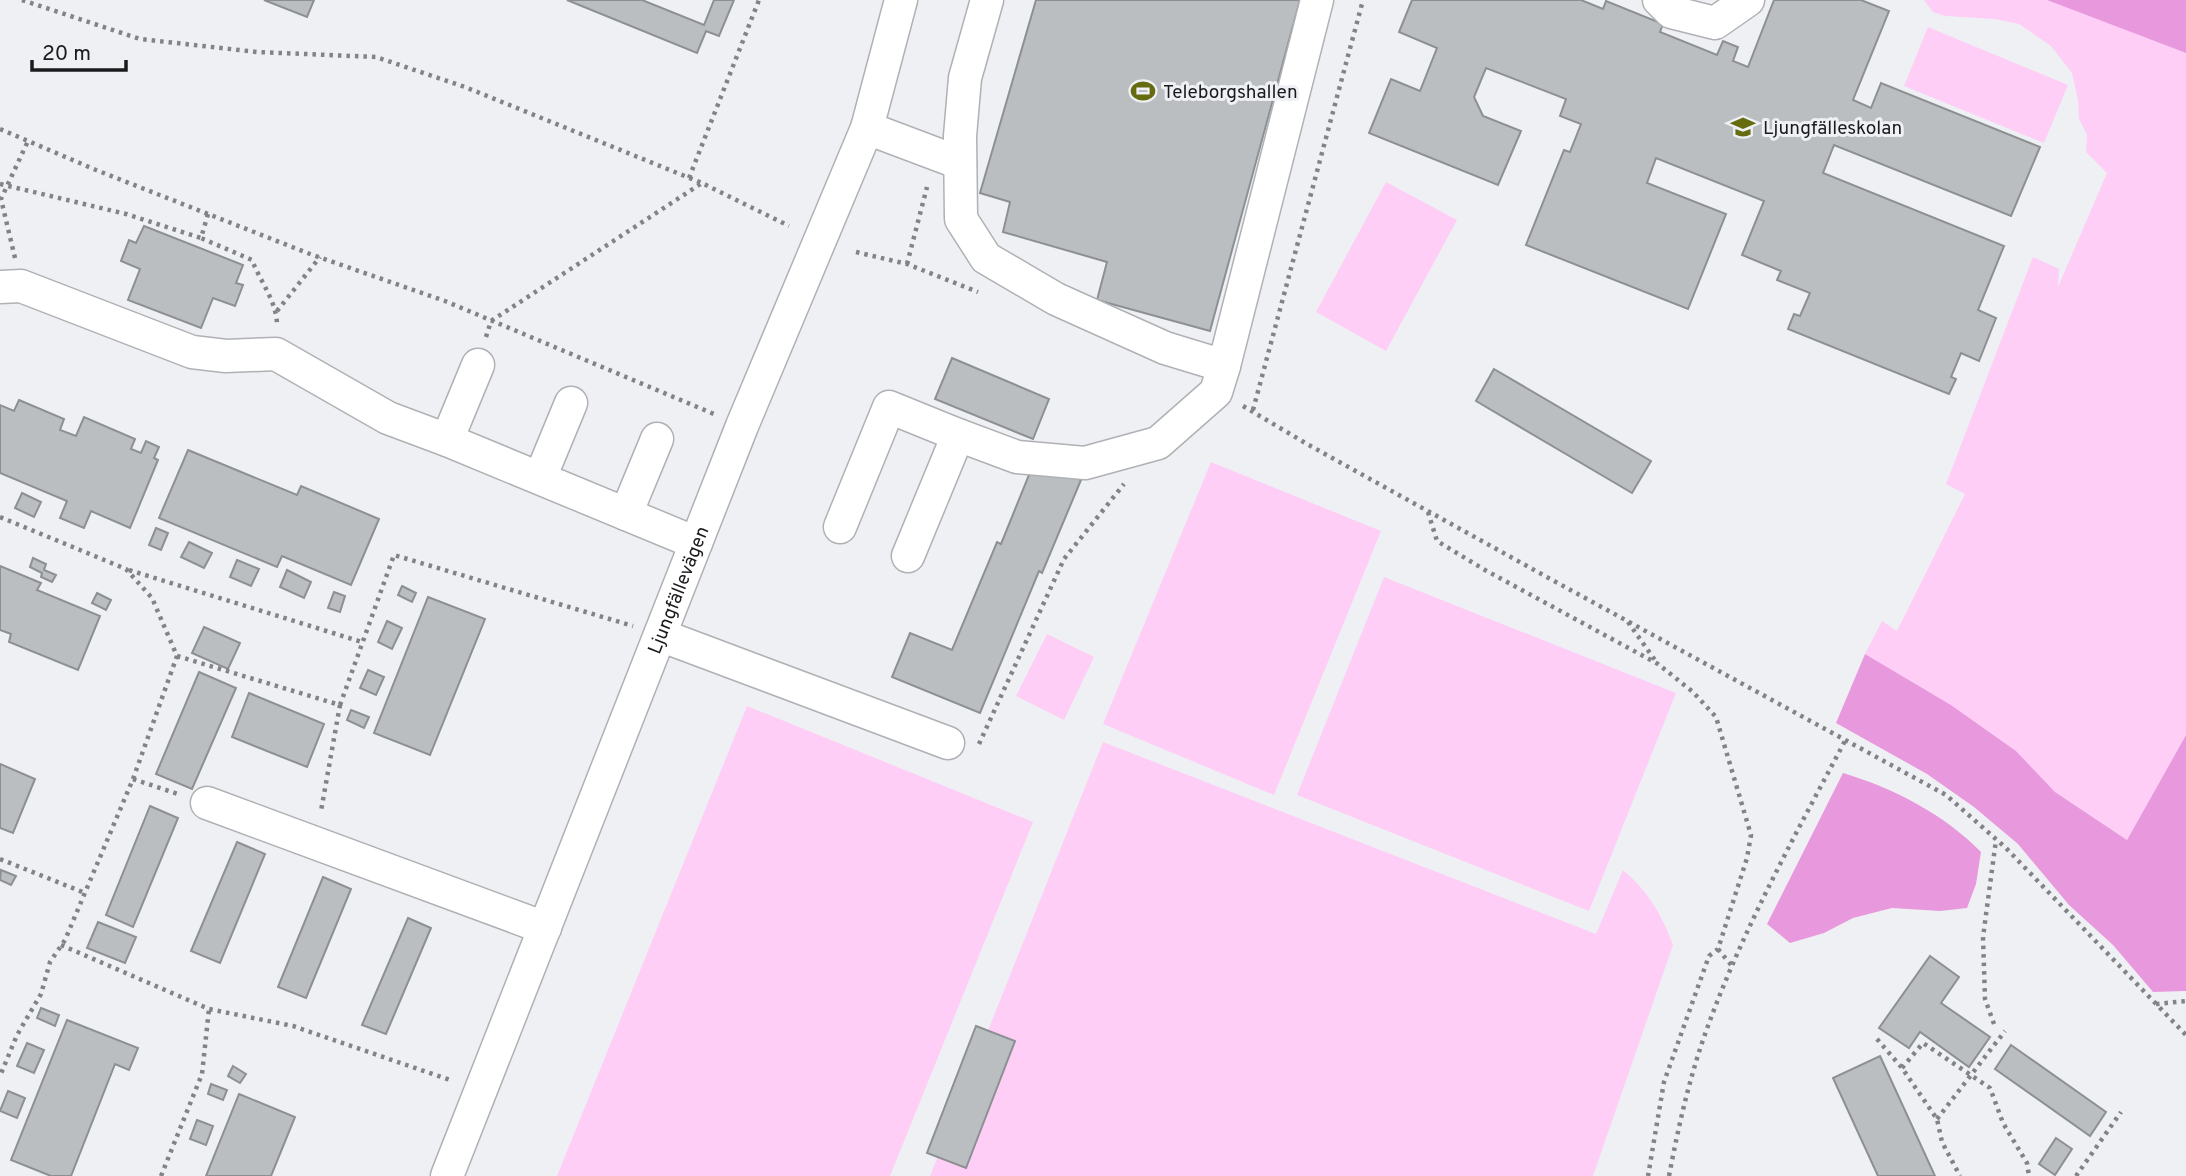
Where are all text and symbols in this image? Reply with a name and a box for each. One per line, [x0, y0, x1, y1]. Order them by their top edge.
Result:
scale bar [32, 28, 126, 72]
text: 20 m [42, 41, 91, 68]
sports icon: Teleborgshallen [1129, 77, 1157, 105]
place label: Teleborgshallen [1163, 81, 1298, 105]
school or university icon: Ljungfälleskolan [1729, 113, 1757, 141]
place label: Ljungfälleskolan [1763, 117, 1902, 141]
street label: Ljungfällevägen [644, 523, 715, 658]

